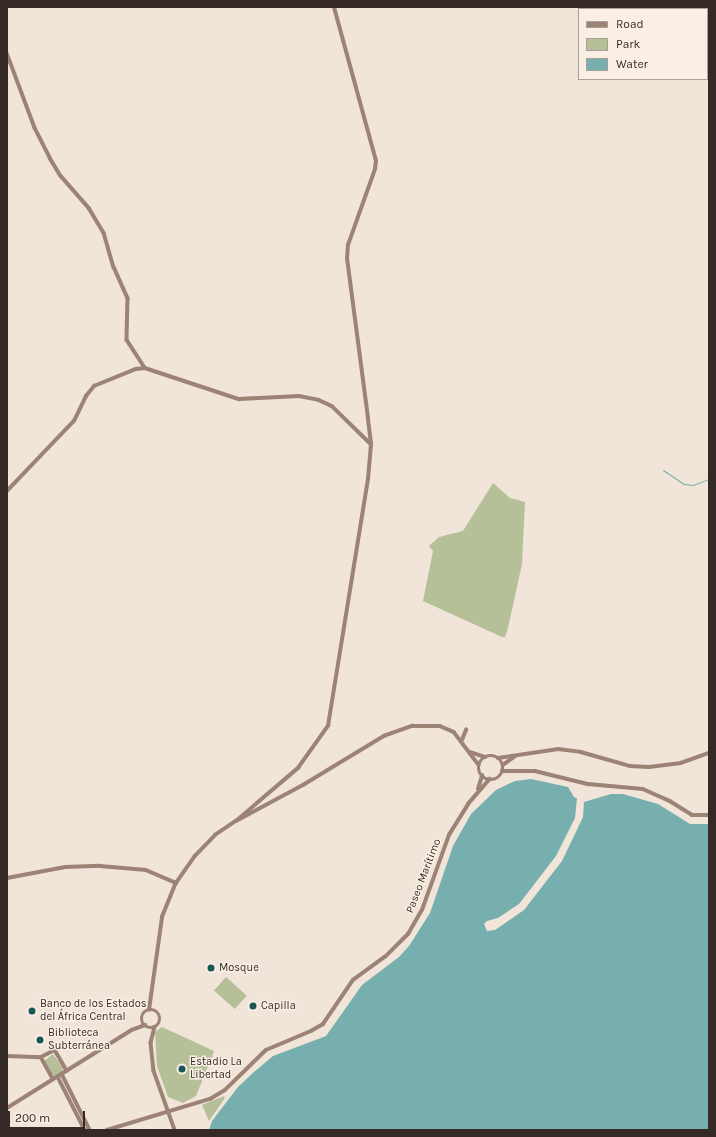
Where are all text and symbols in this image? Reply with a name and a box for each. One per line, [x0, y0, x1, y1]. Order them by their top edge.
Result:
legend [578, 8, 708, 80]
text: Road [616, 17, 644, 31]
text: Park [616, 37, 640, 51]
text: Water [616, 57, 648, 71]
street label: Paseo Marítimo [404, 837, 444, 915]
place label: Mosque [219, 961, 259, 975]
marker: Mosque [206, 963, 216, 973]
place label: Banco de los Estados del África Central [40, 998, 147, 1024]
place label: Capilla [261, 999, 296, 1013]
marker: Capilla [248, 1001, 258, 1011]
marker: Banco de los Estados del África Central [27, 1006, 37, 1016]
place label: Biblioteca Subterránea [48, 1027, 110, 1053]
marker: Biblioteca Subterránea [35, 1035, 45, 1045]
place label: Estadio La Libertad [190, 1056, 242, 1082]
marker: Estadio La Libertad [177, 1064, 187, 1074]
scale bar [10, 1103, 87, 1129]
text: 200 m [15, 1111, 50, 1125]

